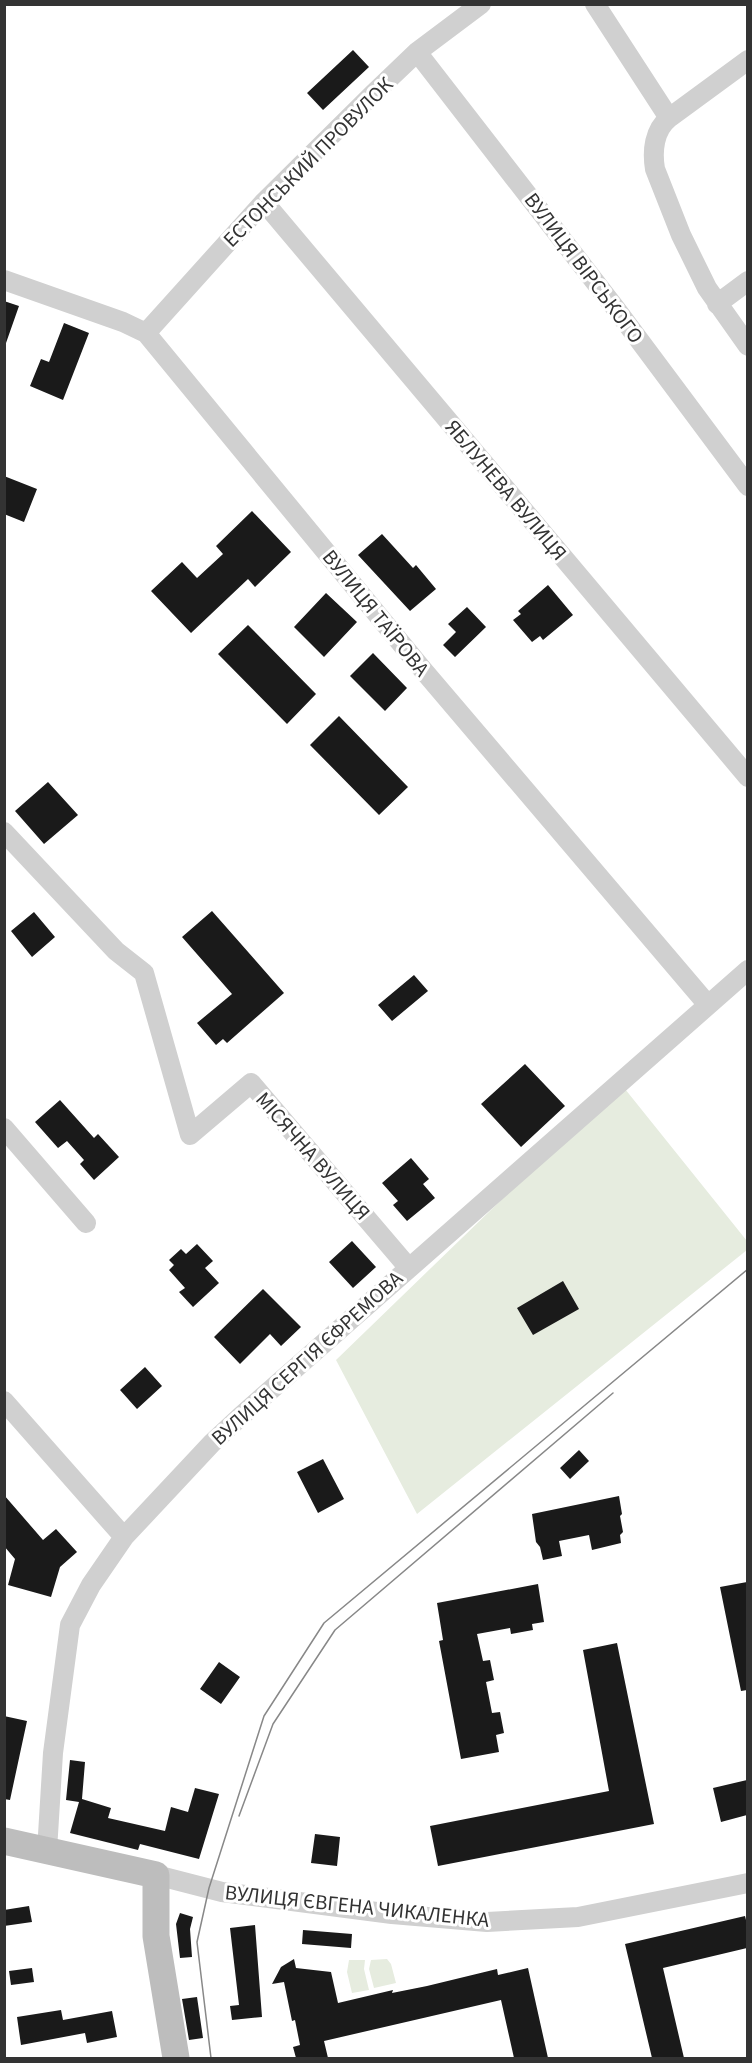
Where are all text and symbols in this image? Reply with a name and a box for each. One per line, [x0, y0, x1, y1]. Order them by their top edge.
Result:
street label: ЕСТОНСЬКИЙ ПРОВУЛОК [216, 70, 400, 254]
street label: ВУЛИЦЯ ВІРСЬКОГО [517, 186, 651, 350]
street label: ЯБЛУНЕВА ВУЛИЦЯ [438, 413, 574, 567]
street label: ВУЛИЦЯ ТАЇРОВА [315, 543, 437, 683]
street label: МІСЯЧНА ВУЛИЦЯ [249, 1085, 377, 1227]
street label: ВУЛИЦЯ СЕРГІЯ ЄФРЕМОВА [205, 1263, 410, 1452]
street label: ВУЛИЦЯ ЄВГЕНА ЧИКАЛЕНКА [223, 1877, 491, 1935]

